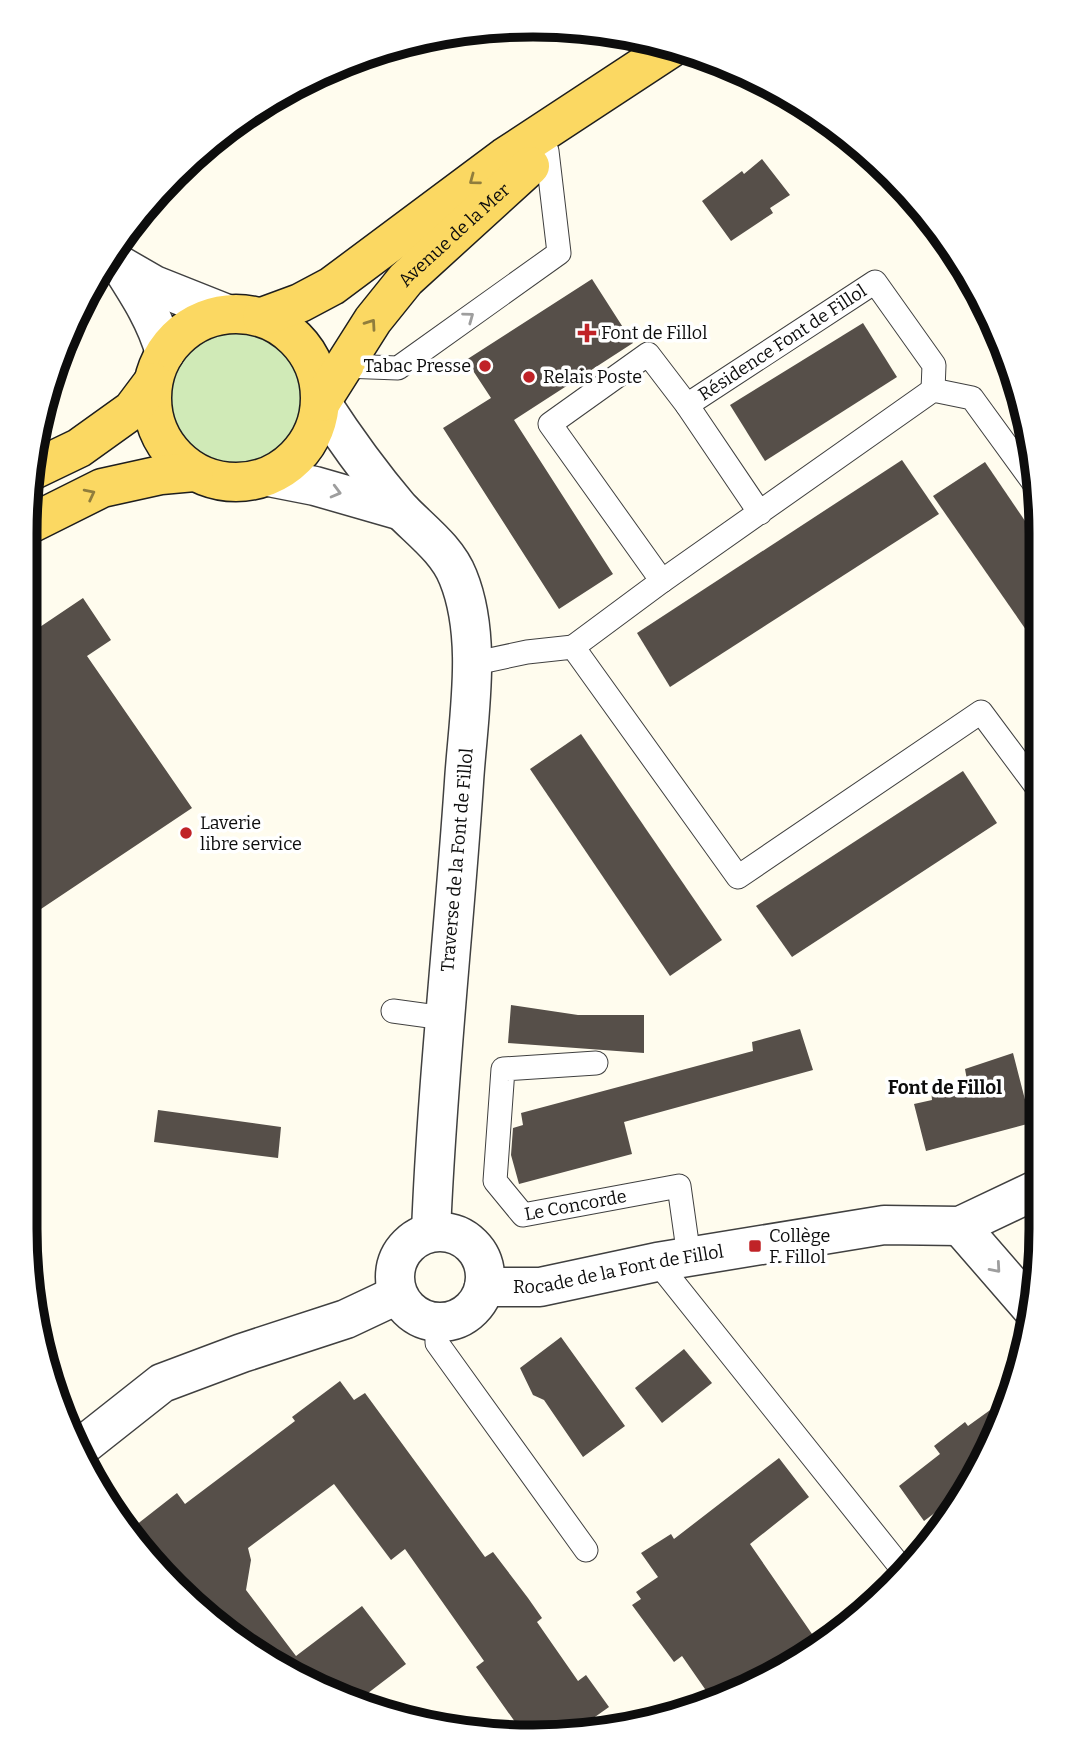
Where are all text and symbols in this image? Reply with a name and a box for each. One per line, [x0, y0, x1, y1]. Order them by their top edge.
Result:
one-way arrow [469, 172, 482, 184]
street label: Avenue de la Mer [393, 179, 515, 291]
street label: Résidence Font de Fillol [694, 280, 870, 405]
one-way arrow [461, 313, 474, 326]
one-way arrow [363, 319, 375, 332]
place label: Font de Fillol [601, 322, 707, 344]
marker: Font de Fillol [579, 325, 595, 341]
place label: Tabac Presse [364, 355, 471, 377]
marker: Tabac Presse [477, 358, 493, 374]
place label: Relais Poste [543, 366, 642, 388]
marker: Relais Poste [521, 369, 537, 385]
one-way arrow [329, 484, 341, 498]
one-way arrow [82, 489, 95, 503]
street label: Traverse de la Font de Fillol [436, 747, 478, 973]
place label: Laverie libre service [200, 812, 302, 855]
marker: Laverie libre service [178, 825, 194, 841]
district label: Font de Fillol [888, 1076, 1002, 1099]
street label: Le Concorde [523, 1185, 628, 1225]
place label: Collège F. Fillol [769, 1225, 830, 1268]
marker: Collège F. Fillol [747, 1238, 763, 1254]
street label: Rocade de la Font de Fillol [513, 1240, 725, 1298]
one-way arrow [988, 1260, 1000, 1273]

